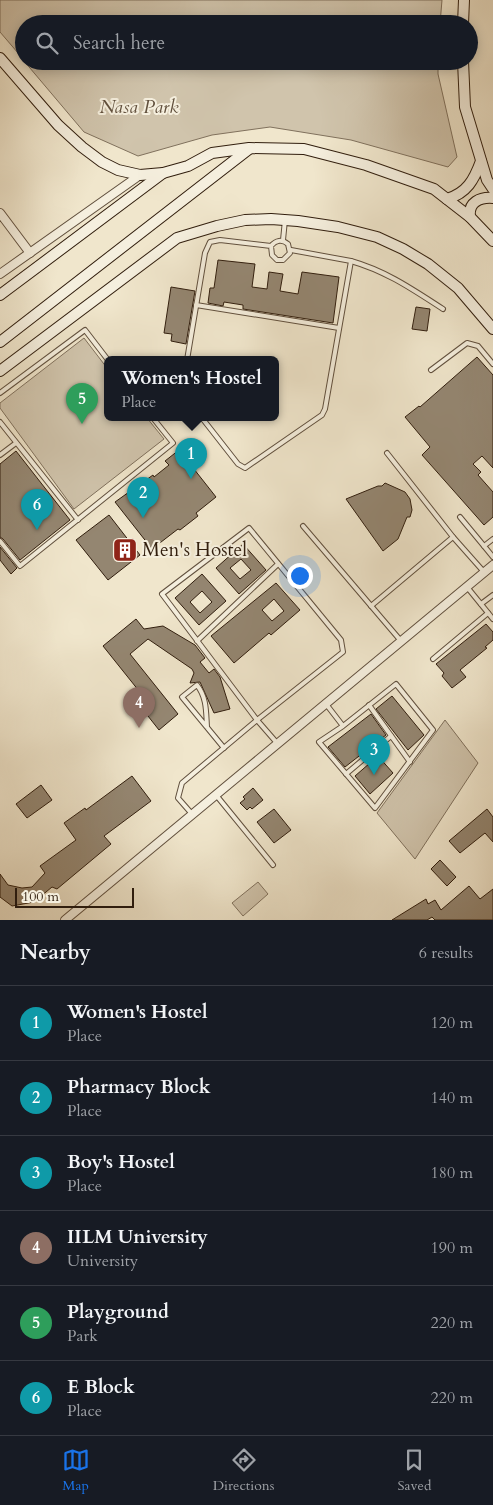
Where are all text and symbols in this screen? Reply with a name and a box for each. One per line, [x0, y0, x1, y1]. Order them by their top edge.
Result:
search box [15, 15, 478, 70]
icon: search [33, 29, 61, 57]
text: Search here [73, 30, 165, 56]
park label: Nasa Park [99, 94, 179, 120]
popup [104, 356, 279, 421]
text: Women's Hostel [121, 365, 262, 391]
pin: 5 [66, 383, 98, 424]
text: Place [121, 391, 156, 413]
pin: 1 [175, 438, 207, 479]
pin: 2 [127, 477, 159, 518]
pin: 6 [21, 489, 53, 530]
building icon: Men's Hostel [112, 537, 138, 563]
place label: Men's Hostel [142, 537, 247, 563]
your location [287, 563, 313, 589]
pin: 4 [123, 687, 155, 728]
pin: 3 [358, 734, 390, 775]
scale bar [15, 885, 134, 908]
text: 100 m [22, 887, 59, 906]
text: Nearby [20, 938, 91, 967]
text: 6 results [419, 942, 473, 964]
text: Women's Hostel [67, 999, 208, 1025]
text: 1 [32, 1012, 40, 1034]
text: 120 m [431, 1012, 473, 1034]
text: Place [67, 1025, 102, 1047]
text: Pharmacy Block [67, 1074, 211, 1100]
text: 2 [32, 1087, 40, 1109]
text: 140 m [431, 1087, 473, 1109]
text: Place [67, 1100, 102, 1122]
text: Boy's Hostel [67, 1149, 175, 1175]
text: 3 [32, 1162, 40, 1184]
text: 180 m [431, 1162, 473, 1184]
text: Place [67, 1175, 102, 1197]
text: IILM University [67, 1224, 208, 1250]
text: 4 [32, 1237, 40, 1259]
text: 190 m [431, 1237, 473, 1259]
text: University [67, 1250, 138, 1272]
text: Playground [67, 1299, 169, 1325]
text: 5 [32, 1312, 40, 1334]
text: 220 m [431, 1312, 473, 1334]
text: Park [67, 1325, 98, 1347]
text: E Block [67, 1374, 135, 1400]
text: 6 [32, 1387, 40, 1409]
text: 220 m [431, 1387, 473, 1409]
text: Place [67, 1400, 102, 1422]
tab: Map [62, 1446, 90, 1495]
tab: Directions [213, 1446, 274, 1495]
tab: Saved [397, 1446, 431, 1495]

